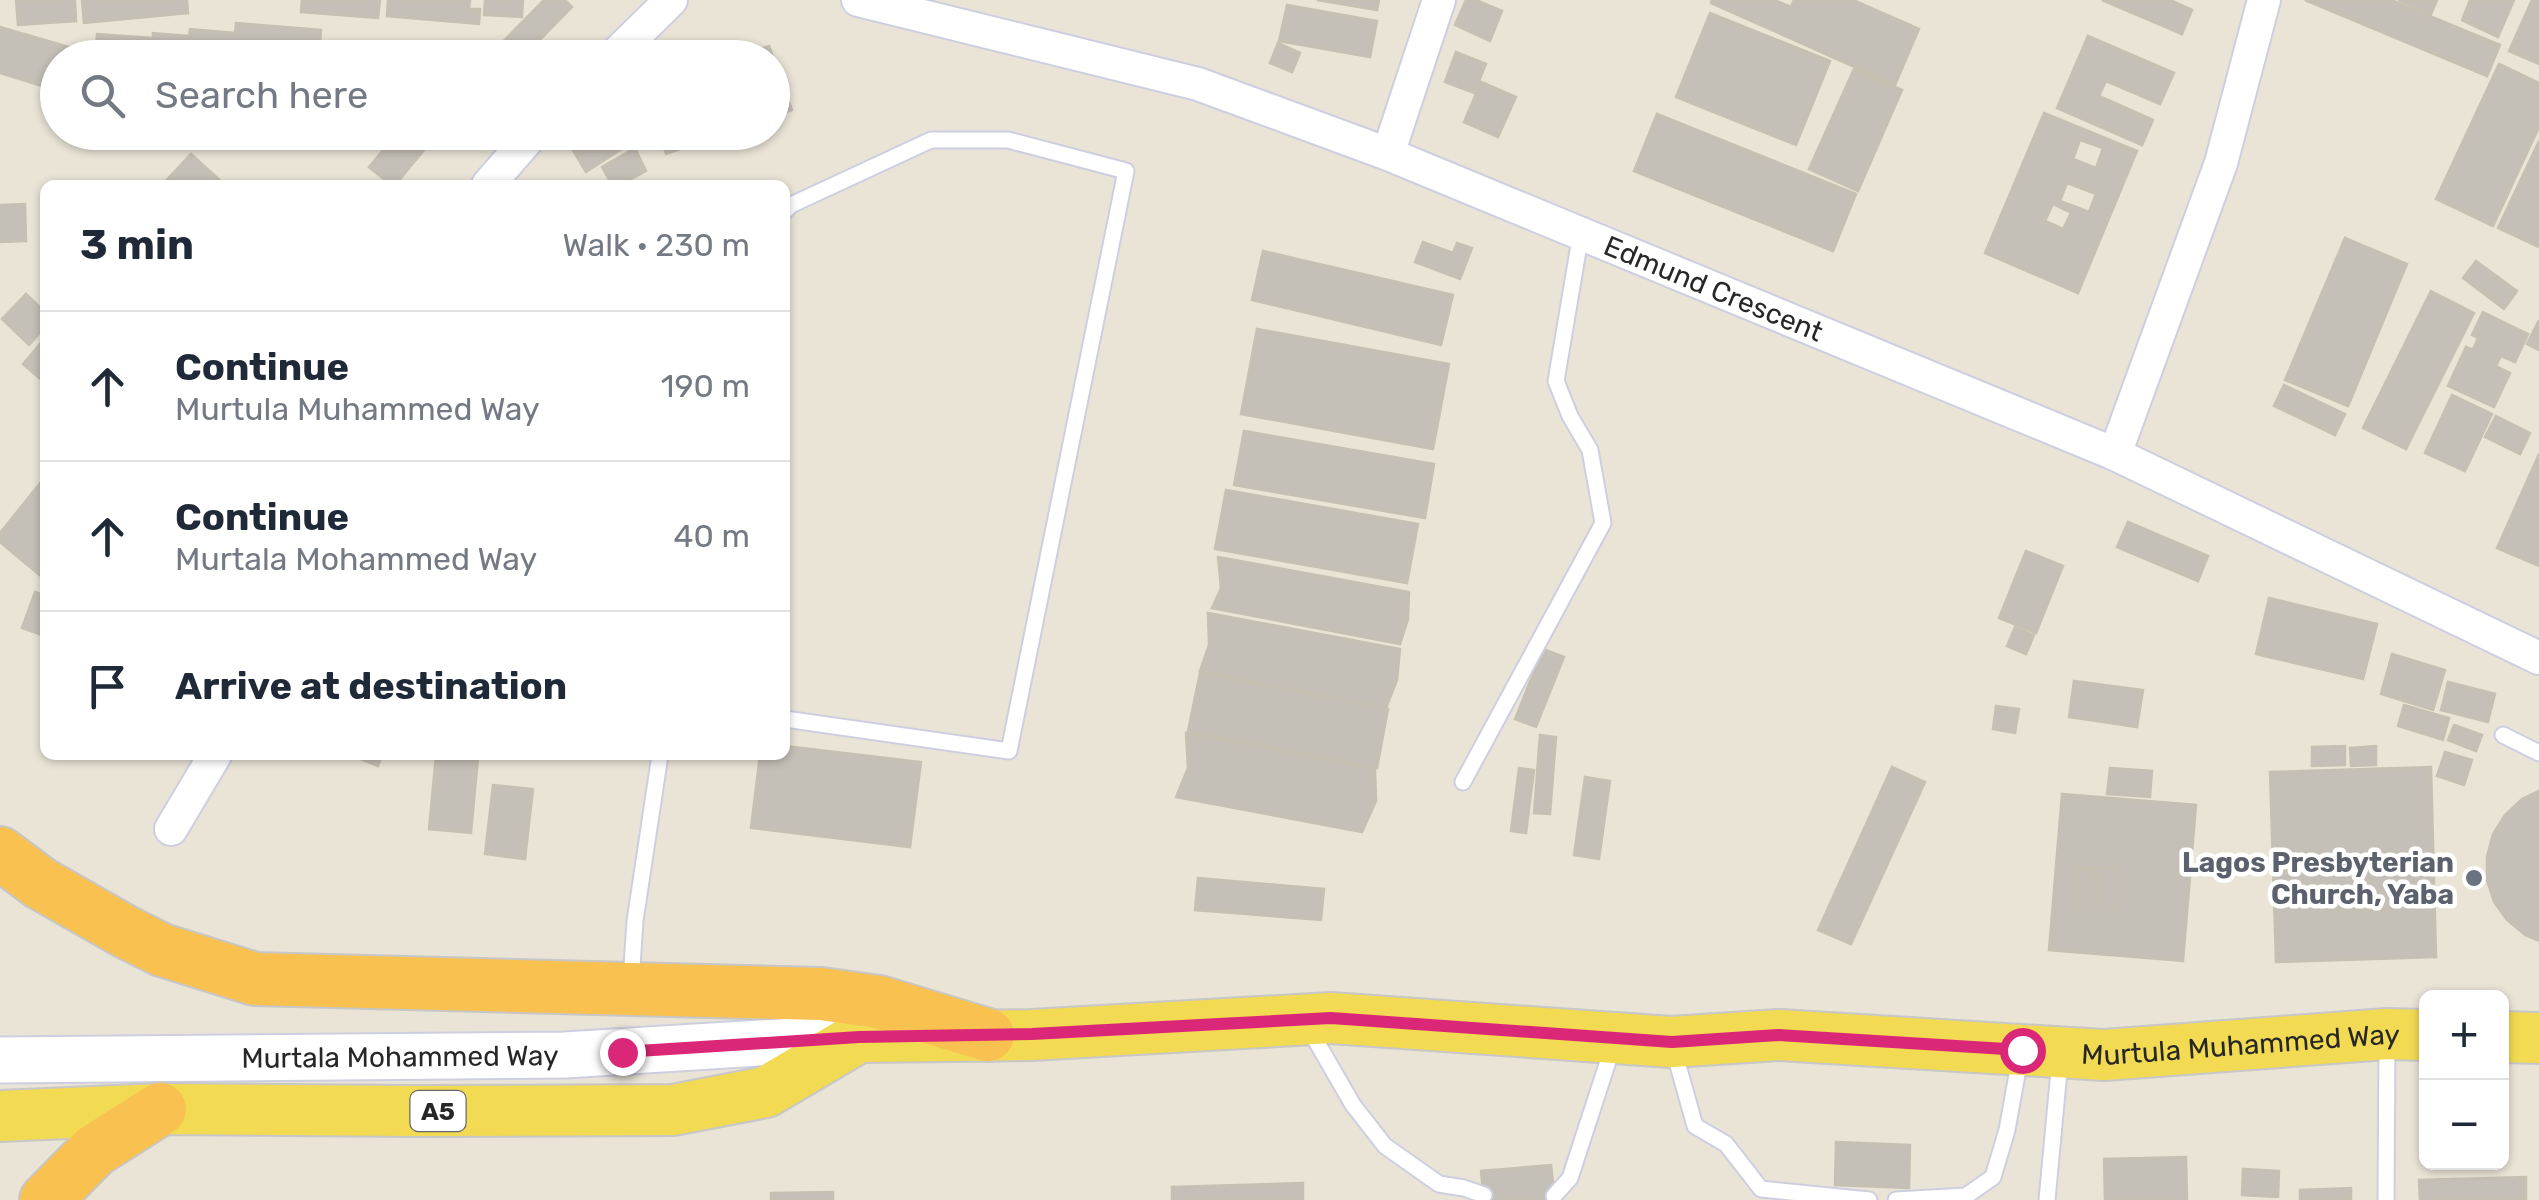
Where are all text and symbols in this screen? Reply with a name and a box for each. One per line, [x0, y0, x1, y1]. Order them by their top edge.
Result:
search box [40, 40, 790, 150]
icon: search [75, 68, 130, 123]
text: Search here [155, 72, 368, 118]
text: 3 min [80, 220, 194, 270]
text: Walk · 230 m [563, 226, 750, 264]
street label: Edmund Crescent [1599, 229, 1828, 348]
text: Continue [175, 344, 349, 390]
icon: ahead [80, 359, 135, 414]
text: 190 m [661, 367, 750, 405]
text: Murtula Muhammed Way [175, 390, 540, 428]
text: Continue [175, 494, 349, 540]
icon: ahead [80, 509, 135, 564]
text: 40 m [674, 517, 750, 555]
text: Murtala Mohammed Way [175, 540, 537, 578]
icon: arrive [80, 659, 135, 714]
text: Arrive at destination [175, 663, 567, 709]
place label: Lagos Presbyterian Church, Yaba [2182, 846, 2454, 911]
marker: Lagos Presbyterian Church, Yaba [2463, 867, 2485, 889]
map controls [2419, 990, 2509, 1170]
button: + [2419, 990, 2509, 1080]
street label: Murtula Muhammed Way [2080, 1017, 2400, 1071]
route start [2000, 1028, 2046, 1074]
route end [600, 1030, 646, 1076]
street label: Murtala Mohammed Way [241, 1039, 559, 1074]
button: − [2419, 1080, 2509, 1170]
road number: A5 [410, 1091, 466, 1131]

